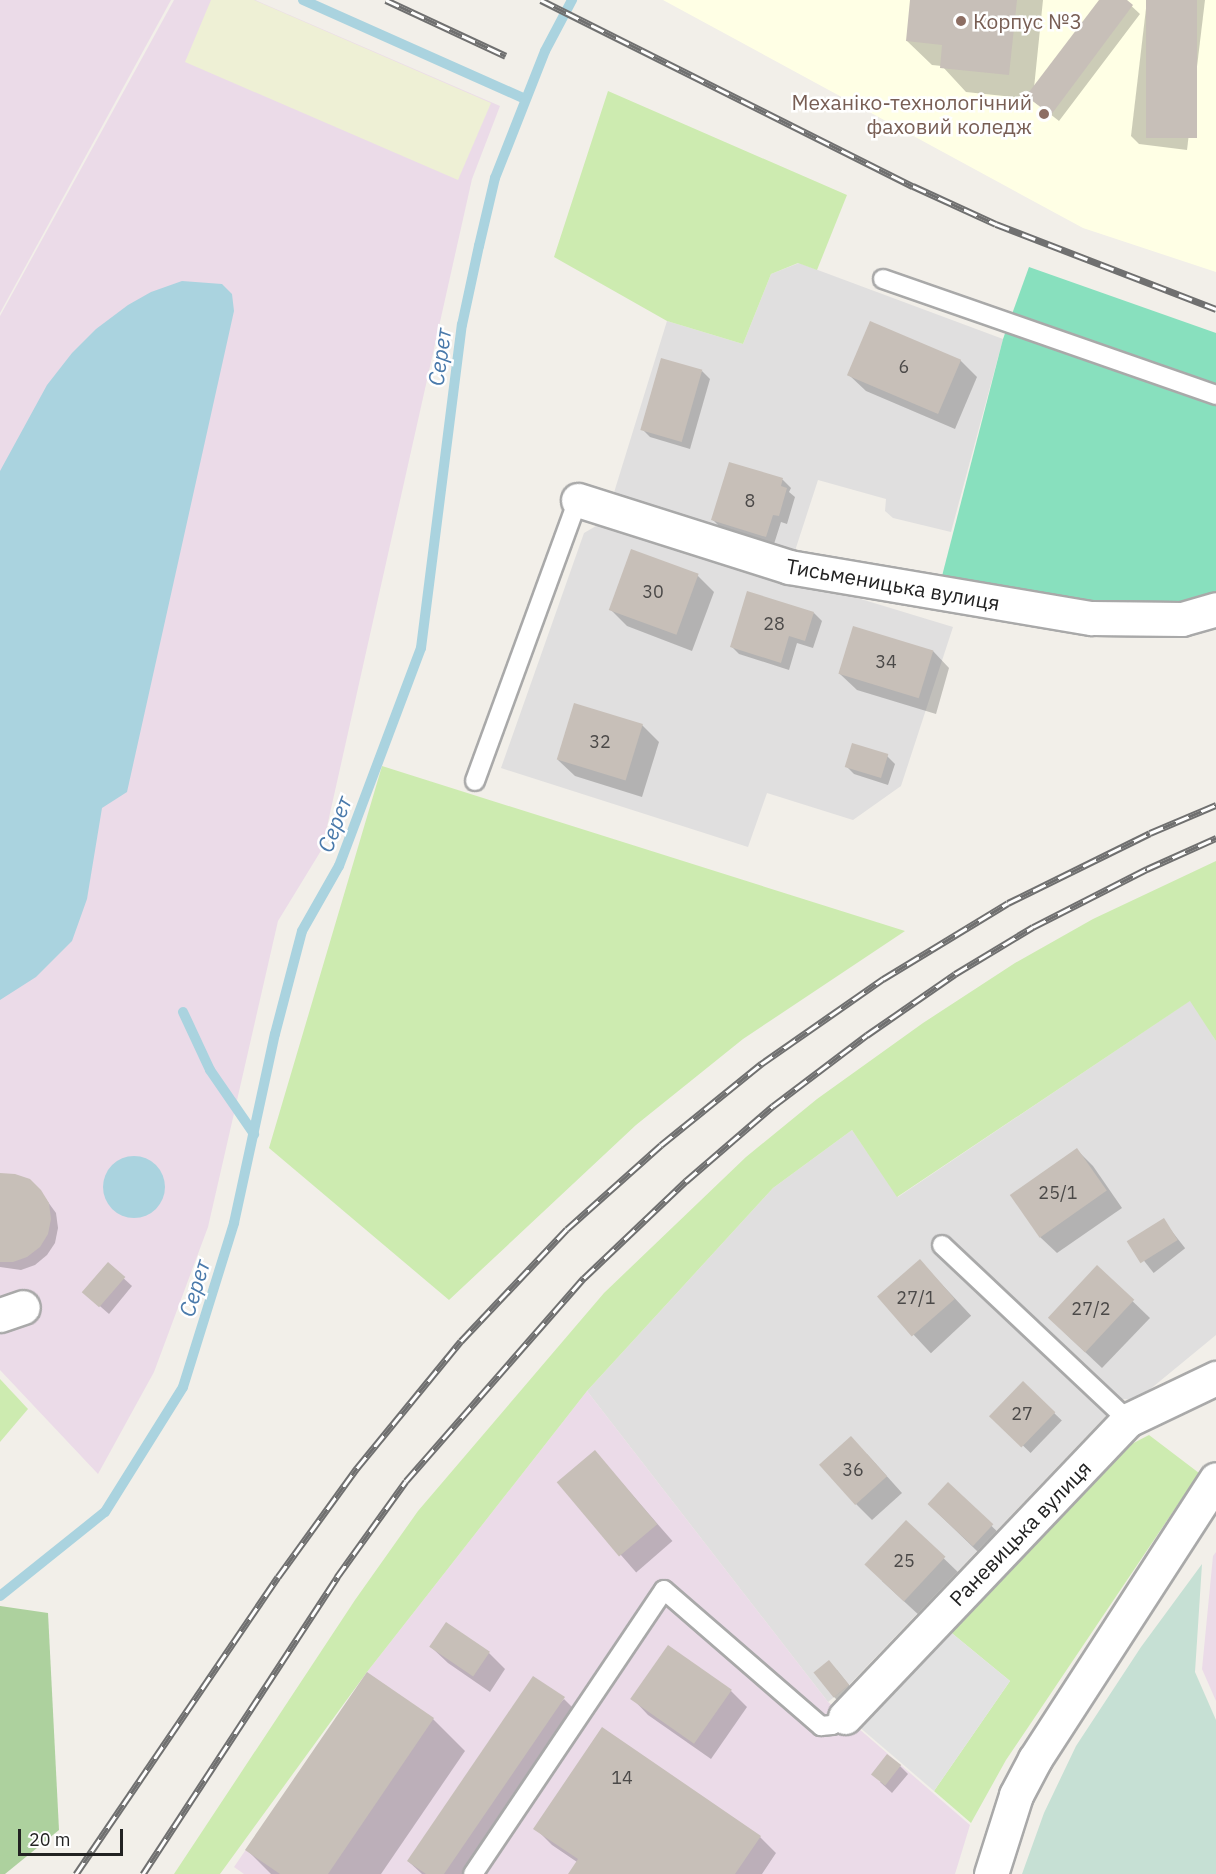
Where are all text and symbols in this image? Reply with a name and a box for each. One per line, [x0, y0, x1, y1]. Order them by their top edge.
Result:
place label: Корпус №3 [973, 8, 1082, 34]
marker: Корпус №3 [954, 14, 968, 28]
place label: Механіко-технологічний фаховий коледж [792, 89, 1032, 139]
marker: Механіко-технологічний фаховий коледж [1037, 107, 1051, 121]
water label: Серет [422, 326, 456, 388]
house number: 6 [899, 356, 909, 378]
house number: 8 [745, 490, 755, 512]
street label: Тисьменицька вулиця [784, 553, 1002, 615]
house number: 30 [642, 581, 664, 603]
house number: 28 [763, 613, 785, 635]
house number: 34 [875, 651, 897, 673]
house number: 32 [589, 731, 611, 753]
water label: Серет [311, 792, 357, 856]
house number: 25/1 [1038, 1182, 1078, 1204]
water label: Серет [173, 1256, 215, 1320]
house number: 27/1 [896, 1287, 936, 1309]
house number: 27/2 [1071, 1298, 1111, 1320]
house number: 27 [1011, 1403, 1033, 1425]
street label: Раневицька вулиця [944, 1455, 1096, 1611]
house number: 36 [842, 1459, 864, 1481]
house number: 25 [893, 1550, 915, 1572]
house number: 14 [611, 1767, 633, 1789]
scale bar [21, 1817, 126, 1855]
text: 20 m [29, 1828, 71, 1851]

